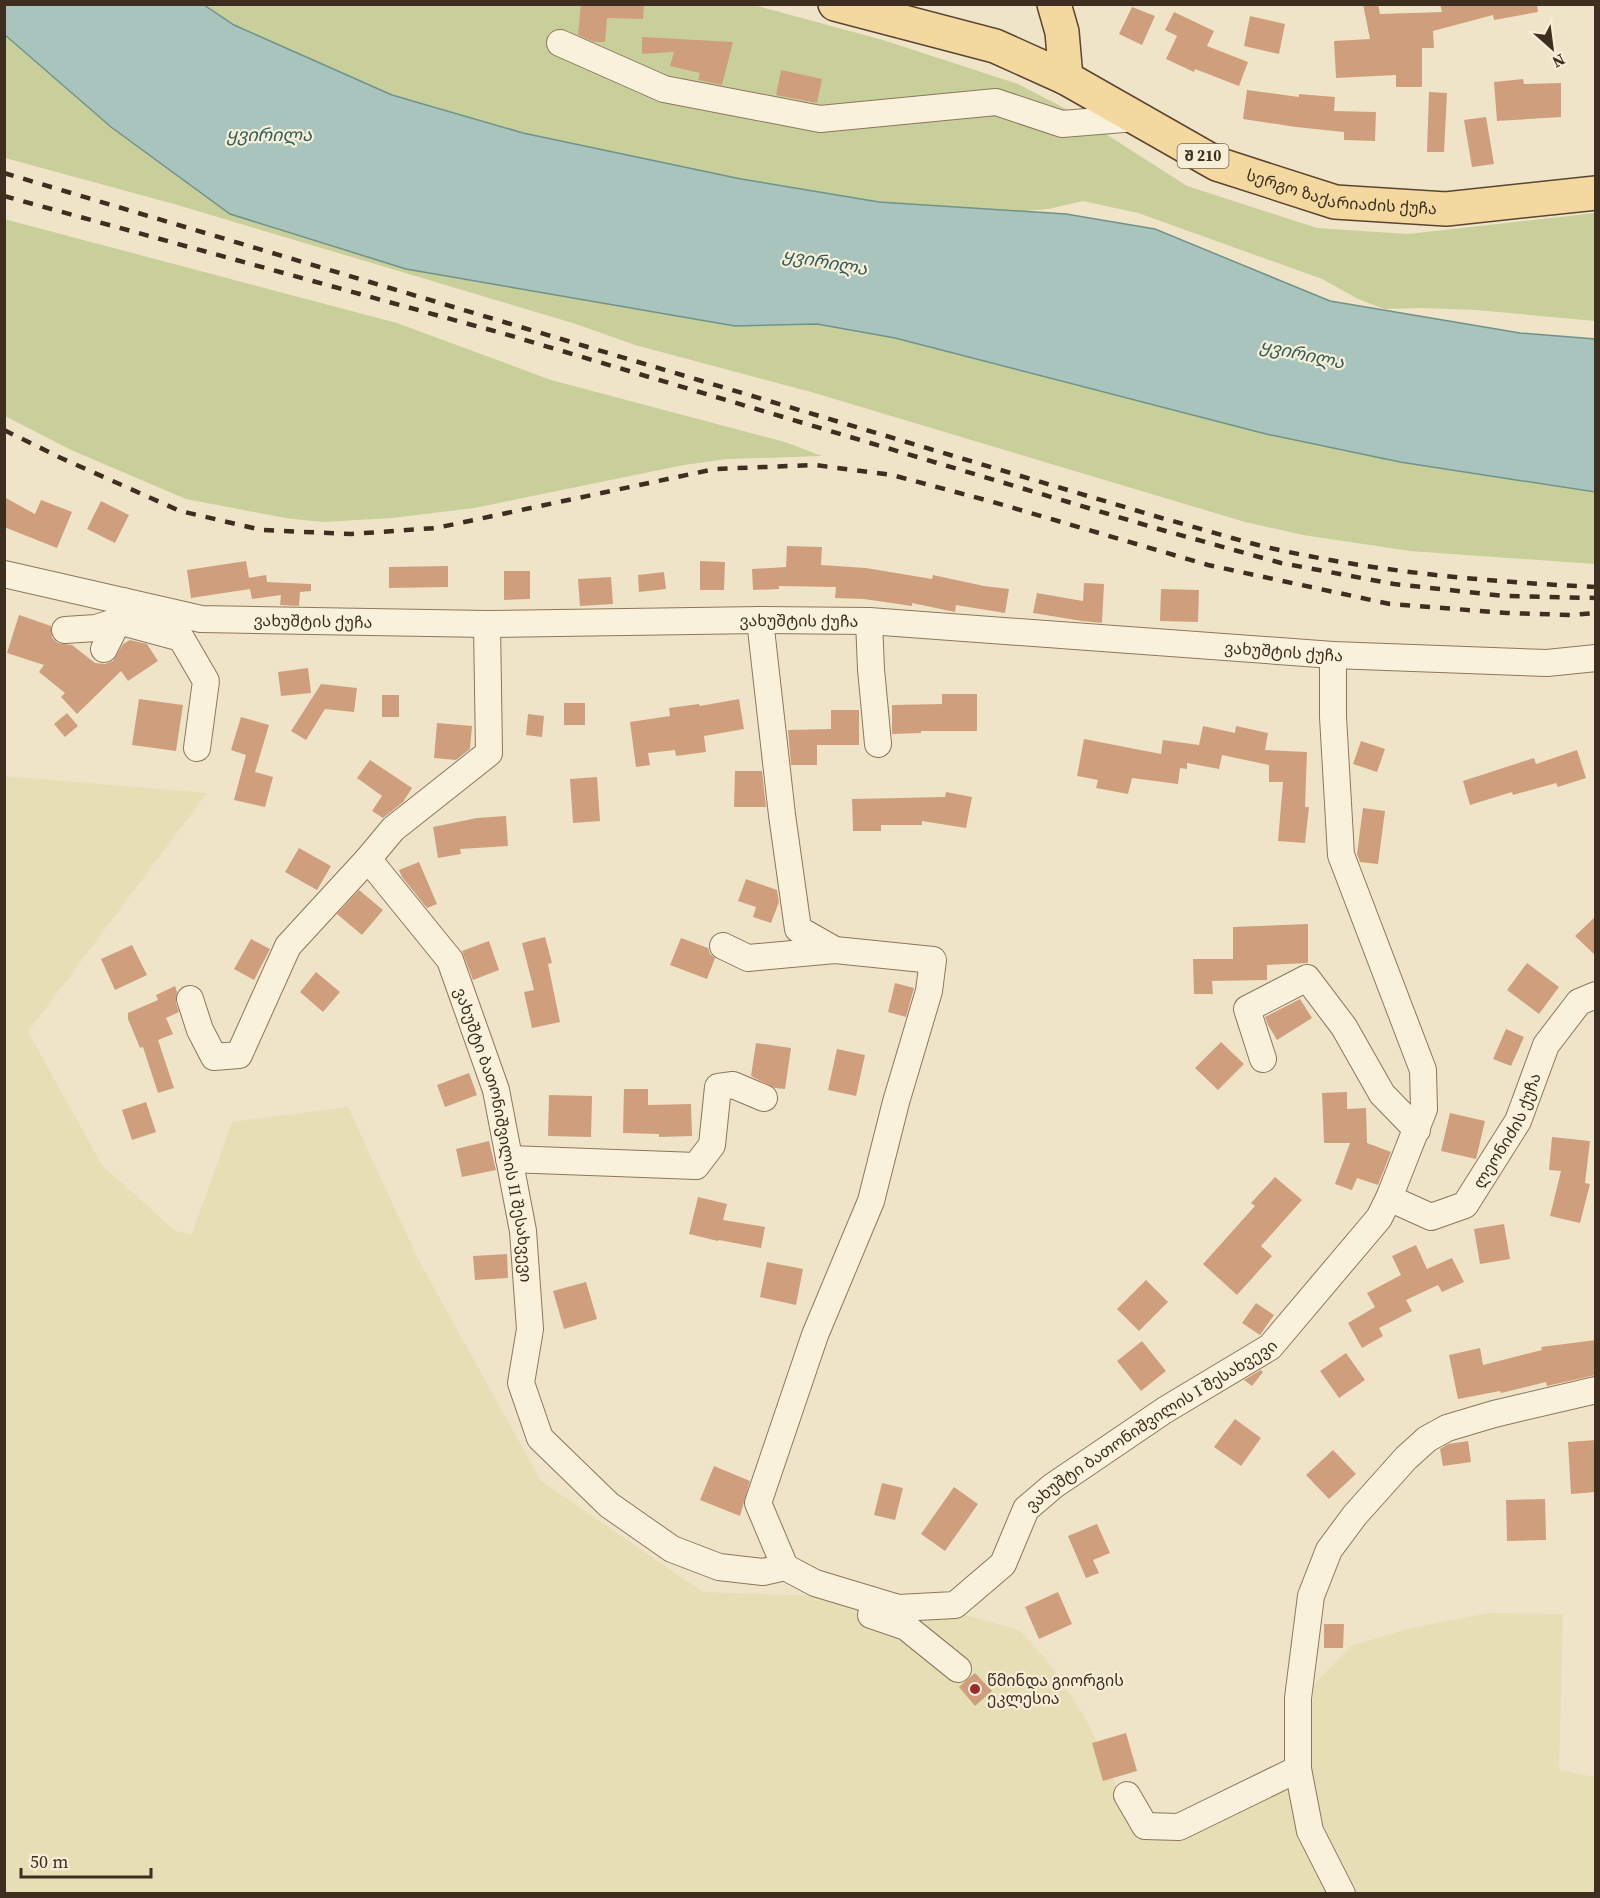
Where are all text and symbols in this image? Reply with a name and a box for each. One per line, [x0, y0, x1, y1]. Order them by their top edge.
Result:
north arrow [1522, 18, 1582, 78]
text: N [1548, 49, 1569, 74]
water label: ყვირილა [226, 122, 312, 147]
road number: შ 210 [1178, 144, 1228, 168]
street label: სერგო ზაქარიაძის ქუჩა [1244, 163, 1438, 219]
water label: ყვირილა [781, 242, 870, 281]
water label: ყვირილა [1258, 332, 1347, 375]
street label: ვახუშტის ქუჩა [253, 609, 373, 633]
street label: ვახუშტის ქუჩა [739, 609, 858, 632]
street label: ვახუშტის ქუჩა [1224, 636, 1343, 666]
street label: ვახუშტი ბათონიშვილის II შესახვევი [450, 984, 538, 1283]
street label: ლეონიძის ქუჩა [1467, 1070, 1546, 1192]
street label: ვახუშტი ბათონიშვილის I შესახვევი [1021, 1335, 1282, 1516]
place label: წმინდა გიორგის ეკლესია [987, 1669, 1124, 1709]
marker: წმინდა გიორგის ეკლესია [968, 1682, 982, 1696]
scale bar [21, 1841, 152, 1879]
text: 50 m [30, 1849, 68, 1874]

